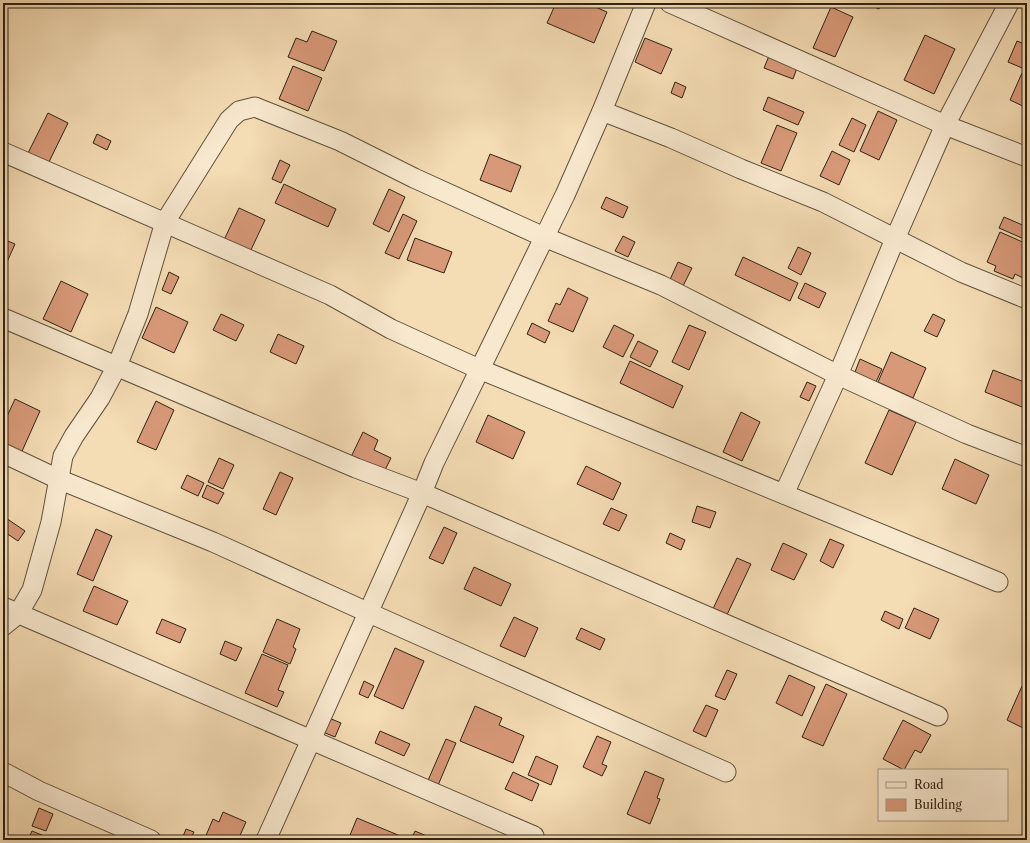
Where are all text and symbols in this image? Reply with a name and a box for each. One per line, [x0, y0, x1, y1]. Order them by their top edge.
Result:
legend [878, 769, 1008, 821]
text: Road [914, 777, 944, 792]
text: Building [914, 797, 962, 812]

